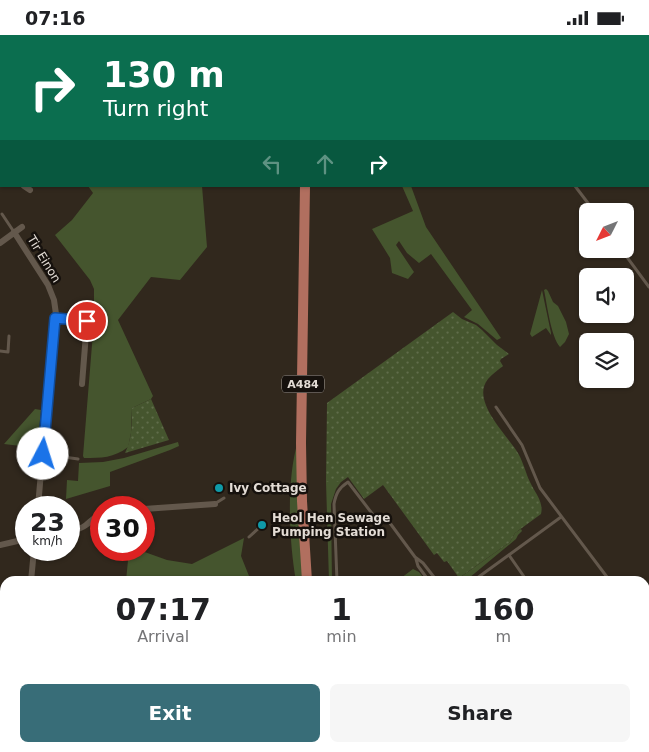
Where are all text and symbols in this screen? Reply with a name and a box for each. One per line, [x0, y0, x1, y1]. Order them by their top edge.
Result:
text: 07:16 [25, 7, 85, 29]
icon: right [20, 55, 85, 120]
text: 130 m [103, 55, 225, 95]
text: Turn right [103, 96, 208, 121]
icon: left [258, 150, 286, 178]
icon: ahead [311, 150, 339, 178]
icon: right [364, 150, 392, 178]
north arrow [579, 203, 634, 257]
map controls [579, 203, 634, 388]
street label: Tir Einon [24, 232, 64, 285]
button: sound [579, 268, 634, 323]
pin [66, 300, 108, 342]
icon: arrive [73, 307, 101, 335]
button: layers [579, 333, 634, 388]
road number: A484 [282, 375, 324, 393]
position arrow [16, 427, 68, 479]
place label: Ivy Cottage [229, 481, 307, 495]
marker: Ivy Cottage [213, 482, 225, 494]
speed limit sign: 30 [90, 496, 155, 561]
text: 23 [30, 508, 65, 537]
place label: Heol Hen Sewage Pumping Station [272, 511, 390, 539]
marker: Heol Hen Sewage Pumping Station [256, 519, 268, 531]
text: km/h [32, 534, 63, 548]
text: 07:17 [115, 592, 211, 627]
text: 1 [331, 592, 352, 627]
text: 160 [472, 592, 535, 627]
text: Arrival [137, 627, 189, 646]
text: min [326, 627, 357, 646]
text: m [495, 627, 511, 646]
button: Exit [20, 684, 320, 742]
button: Share [330, 684, 630, 742]

